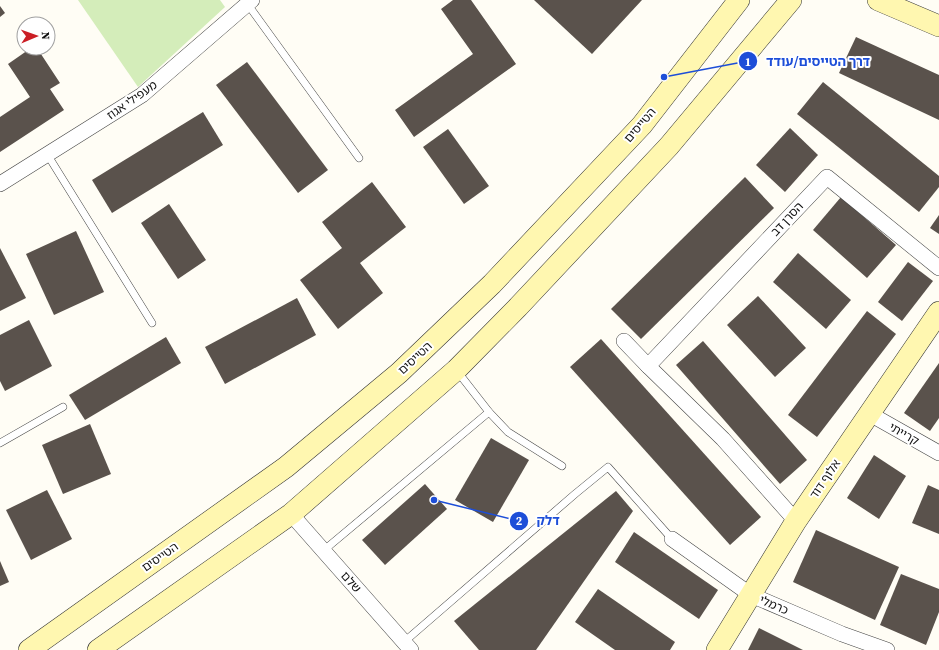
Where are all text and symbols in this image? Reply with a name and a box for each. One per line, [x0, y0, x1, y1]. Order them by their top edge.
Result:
north arrow [16, 16, 56, 56]
text: N [38, 31, 53, 40]
callout: דרך הטייסים/עודד [738, 49, 877, 74]
text: דרך הטייסים/עודד [766, 53, 870, 70]
text: 1 [745, 54, 751, 70]
street label: מעפילי אגוז [104, 77, 160, 123]
street label: הטייסים [620, 104, 660, 146]
street label: הסרן דב [767, 199, 807, 239]
street label: הטייסים [394, 338, 436, 378]
street label: קרייתי [886, 419, 922, 449]
street label: אלוף דוד [806, 456, 844, 502]
callout: דלק [509, 508, 568, 533]
text: דלק [536, 512, 560, 529]
text: 2 [516, 513, 523, 529]
street label: הטייסים [139, 539, 181, 575]
street label: שלם [337, 568, 365, 596]
street label: כרמלי [757, 592, 791, 618]

